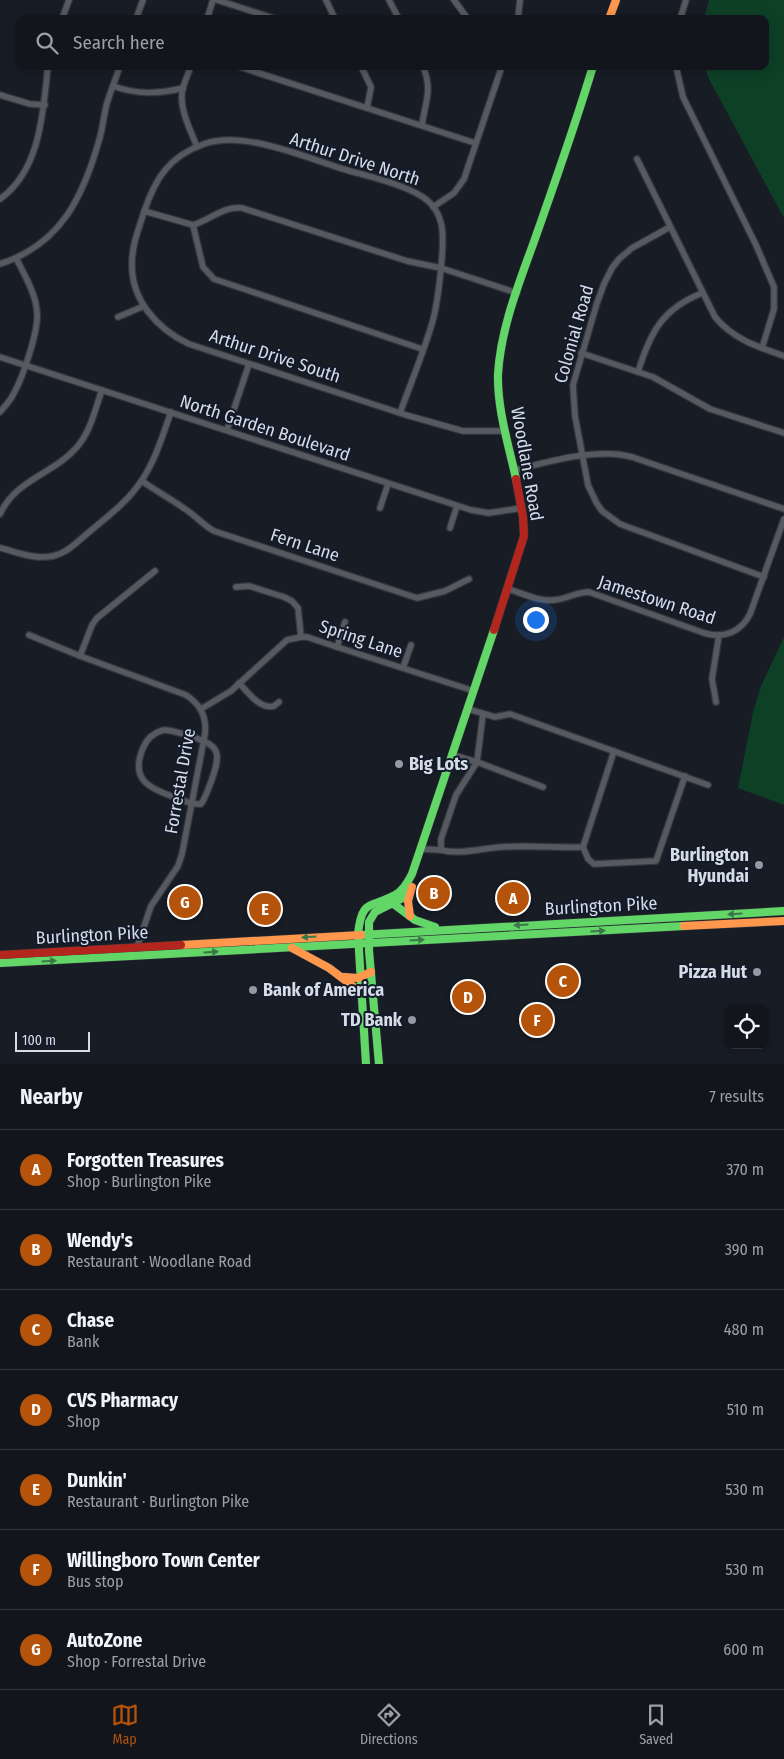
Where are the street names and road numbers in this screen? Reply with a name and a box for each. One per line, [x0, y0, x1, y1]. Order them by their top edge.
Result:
street label: Arthur Drive North [287, 128, 423, 190]
street label: Colonial Road [549, 282, 599, 386]
street label: Arthur Drive South [207, 324, 343, 388]
street label: North Garden Boulevard [177, 390, 353, 466]
street label: Woodlane Road [506, 405, 548, 523]
street label: Fern Lane [268, 524, 342, 566]
street label: Jamestown Road [596, 571, 718, 629]
street label: Spring Lane [316, 615, 406, 663]
street label: Forrestal Drive [160, 726, 200, 836]
street label: Burlington Pike [544, 892, 658, 920]
street label: Burlington Pike [35, 921, 149, 949]

